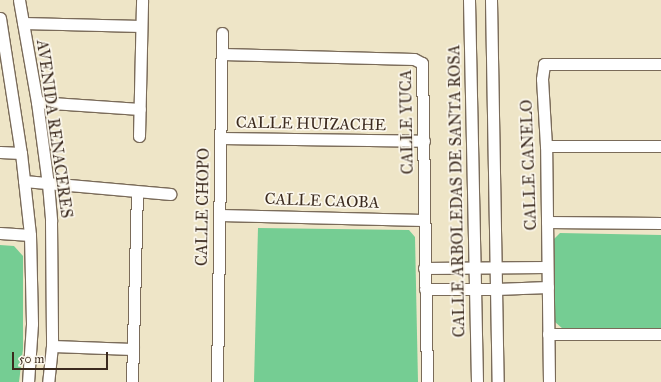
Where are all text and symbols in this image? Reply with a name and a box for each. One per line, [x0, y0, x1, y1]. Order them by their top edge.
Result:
street label: AVENIDA RENACERES [32, 39, 76, 219]
street label: CALLE ARBOLEDAS DE SANTA ROSA [445, 44, 469, 338]
street label: CALLE YUCA [396, 69, 418, 175]
street label: CALLE CANELO [517, 99, 541, 231]
street label: CALLE HUIZACHE [236, 113, 386, 135]
street label: CALLE CHOPO [192, 148, 214, 266]
street label: CALLE CAOBA [264, 189, 380, 213]
scale bar [14, 344, 110, 370]
text: 50 m [19, 352, 44, 366]

